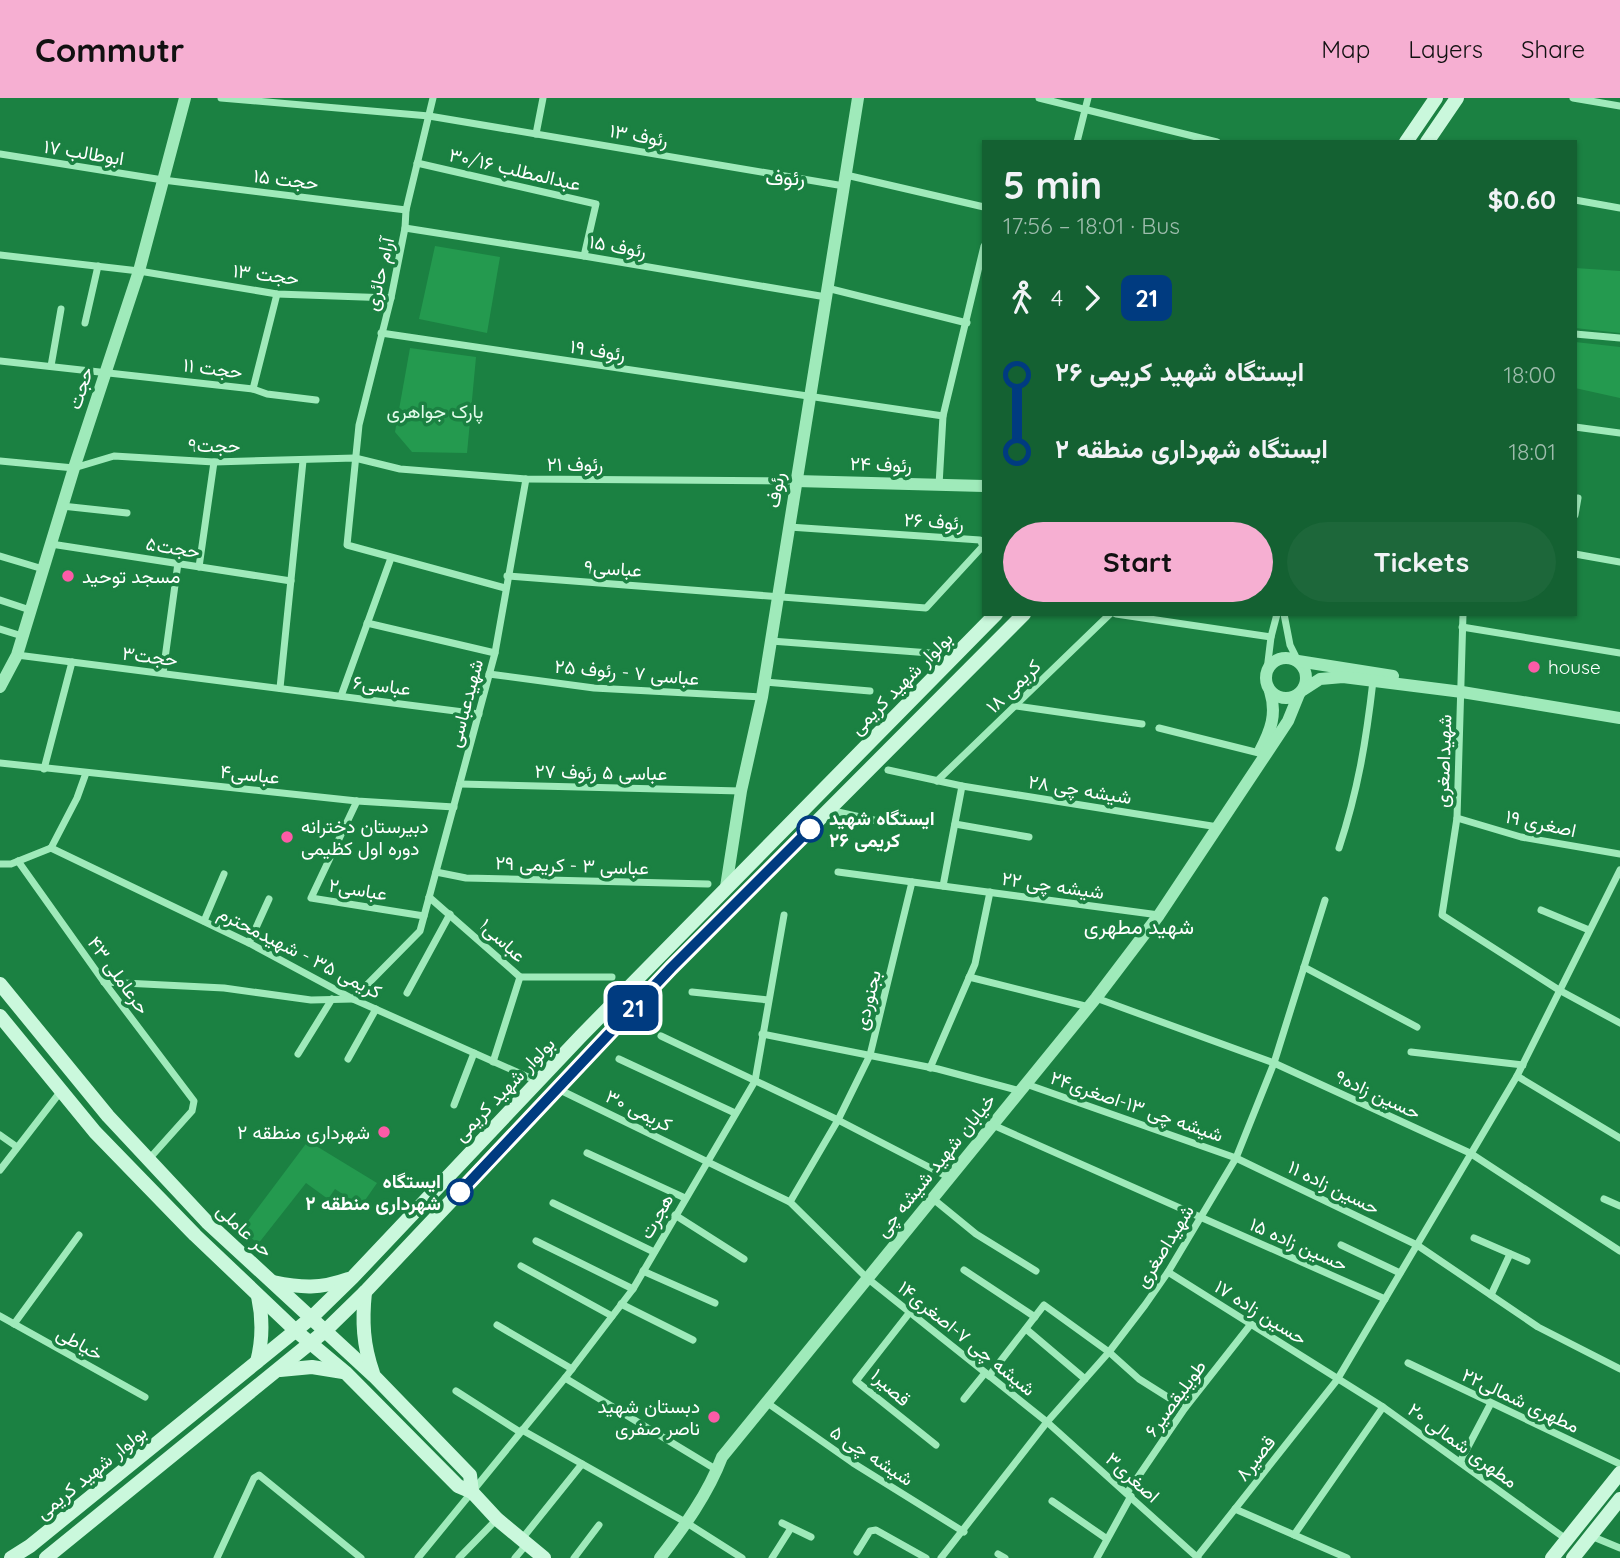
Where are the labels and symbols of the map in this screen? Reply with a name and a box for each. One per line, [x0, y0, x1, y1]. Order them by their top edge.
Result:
street label: رئوف ۱۳ [608, 118, 670, 152]
street label: ابوطالب ۱۷ [42, 134, 126, 170]
street label: عبدالمطلب ۳۰/۱۶ [447, 142, 583, 196]
street label: حجت ۱۵ [252, 163, 320, 195]
district label: رئوف [765, 164, 805, 191]
street label: رئوف ۱۵ [587, 229, 649, 263]
street label: آرام حائری [359, 233, 400, 313]
street label: حجت ۱۳ [232, 258, 300, 290]
street label: رئوف ۱۹ [569, 334, 627, 366]
street label: حجت ۱۱ [182, 352, 244, 384]
street label: حجت [62, 364, 98, 412]
park label: پارک جواهری [387, 399, 484, 425]
street label: حجت۹ [188, 433, 240, 457]
street label: رئوف ۲۴ [850, 451, 912, 477]
street label: رئوف ۲۱ [547, 452, 603, 476]
street label: رئوف [760, 470, 790, 510]
street label: رئوف ۲۶ [903, 507, 965, 535]
street label: حجت۵ [144, 531, 202, 563]
street label: عباسی۹ [583, 554, 643, 582]
place label: مسجد توحید [82, 564, 180, 588]
marker: مسجد توحید [60, 568, 76, 584]
street label: بولوار شهید کریمی [844, 626, 958, 740]
street label: حجت۳ [121, 641, 179, 671]
street label: عباسی ۷ - رئوف ۲۵ [554, 654, 700, 690]
street label: کریمی ۱۸ [981, 654, 1045, 718]
place label: house [1548, 655, 1601, 679]
street label: شهیدعباسی [442, 656, 488, 750]
marker: house [1526, 659, 1542, 675]
street label: عباسی۶ [352, 670, 412, 700]
street label: شهیداصغری [1429, 714, 1457, 808]
street label: عباسی۴ [219, 759, 281, 789]
street label: عباسی ۵ رئوف ۲۷ [534, 759, 668, 785]
street label: شیشه چی ۲۸ [1026, 769, 1133, 811]
street label: اصغری ۱۹ [1503, 804, 1579, 842]
place label: ایستگاه شهید کریمی ۲۶ [829, 806, 935, 853]
place label: دبیرستان دخترانه دوره اول کظیمی [301, 814, 429, 860]
marker: ایستگاه شهید کریمی ۲۶ [797, 816, 823, 842]
marker: دبیرستان دخترانه دوره اول کظیمی [279, 829, 295, 845]
street label: عباسی ۳ - کریمی ۲۹ [495, 850, 649, 880]
street label: شیشه چی ۲۲ [1000, 866, 1106, 906]
street label: عباسی۲ [327, 873, 389, 905]
street label: کریمی ۳۵ - شهیدمحترم [214, 900, 386, 1005]
street label: عباسی۱ [475, 913, 531, 967]
district label: شهید مطهری [1084, 913, 1194, 940]
street label: حرعاملی ۴۳ [83, 931, 155, 1019]
street label: بجنوردی [848, 968, 886, 1032]
line badge: 21 [602, 985, 664, 1031]
street label: بولوار شهید کریمی [448, 1032, 560, 1146]
street label: حسین زاده۹ [1331, 1064, 1425, 1124]
street label: شیشه چی ۱۳-اصغری۲۴ [1047, 1065, 1227, 1149]
street label: کریمی ۳۰ [602, 1084, 676, 1136]
street label: خیابان شهید شیشه چی [870, 1088, 1002, 1243]
place label: شهرداری منطقه ۲ [237, 1120, 370, 1144]
marker: شهرداری منطقه ۲ [376, 1124, 392, 1140]
street label: حسین زاده ۱۱ [1284, 1155, 1384, 1219]
place label: ایستگاه شهرداری منطقه ۲ [305, 1169, 441, 1216]
marker: ایستگاه شهرداری منطقه ۲ [447, 1179, 473, 1205]
street label: هجرت [633, 1189, 679, 1243]
street label: حر عاملی [212, 1198, 278, 1262]
street label: شهیداصغری [1129, 1200, 1199, 1292]
street label: حسین زاده ۱۵ [1246, 1212, 1352, 1276]
street label: حسین زاده ۱۷ [1210, 1274, 1312, 1350]
street label: شیشه چی ۷-اصغری۱۴ [892, 1275, 1041, 1402]
street label: خیاطی [53, 1321, 107, 1365]
street label: طویلیقصیر۶ [1139, 1355, 1211, 1441]
street label: مطهری شمالی۲۲ [1458, 1362, 1584, 1438]
street label: قصیر۱ [866, 1363, 916, 1411]
place label: دبستان شهید ناصر صفری [598, 1394, 700, 1440]
street label: مطهری شمالی ۲۰ [1403, 1397, 1523, 1493]
marker: دبستان شهید ناصر صفری [706, 1409, 722, 1425]
street label: شیشه چی ۵ [825, 1419, 918, 1492]
street label: بولوار شهید کریمی [31, 1420, 151, 1524]
street label: قصیر۸ [1230, 1430, 1280, 1486]
street label: اصغری۳ [1101, 1447, 1165, 1507]

